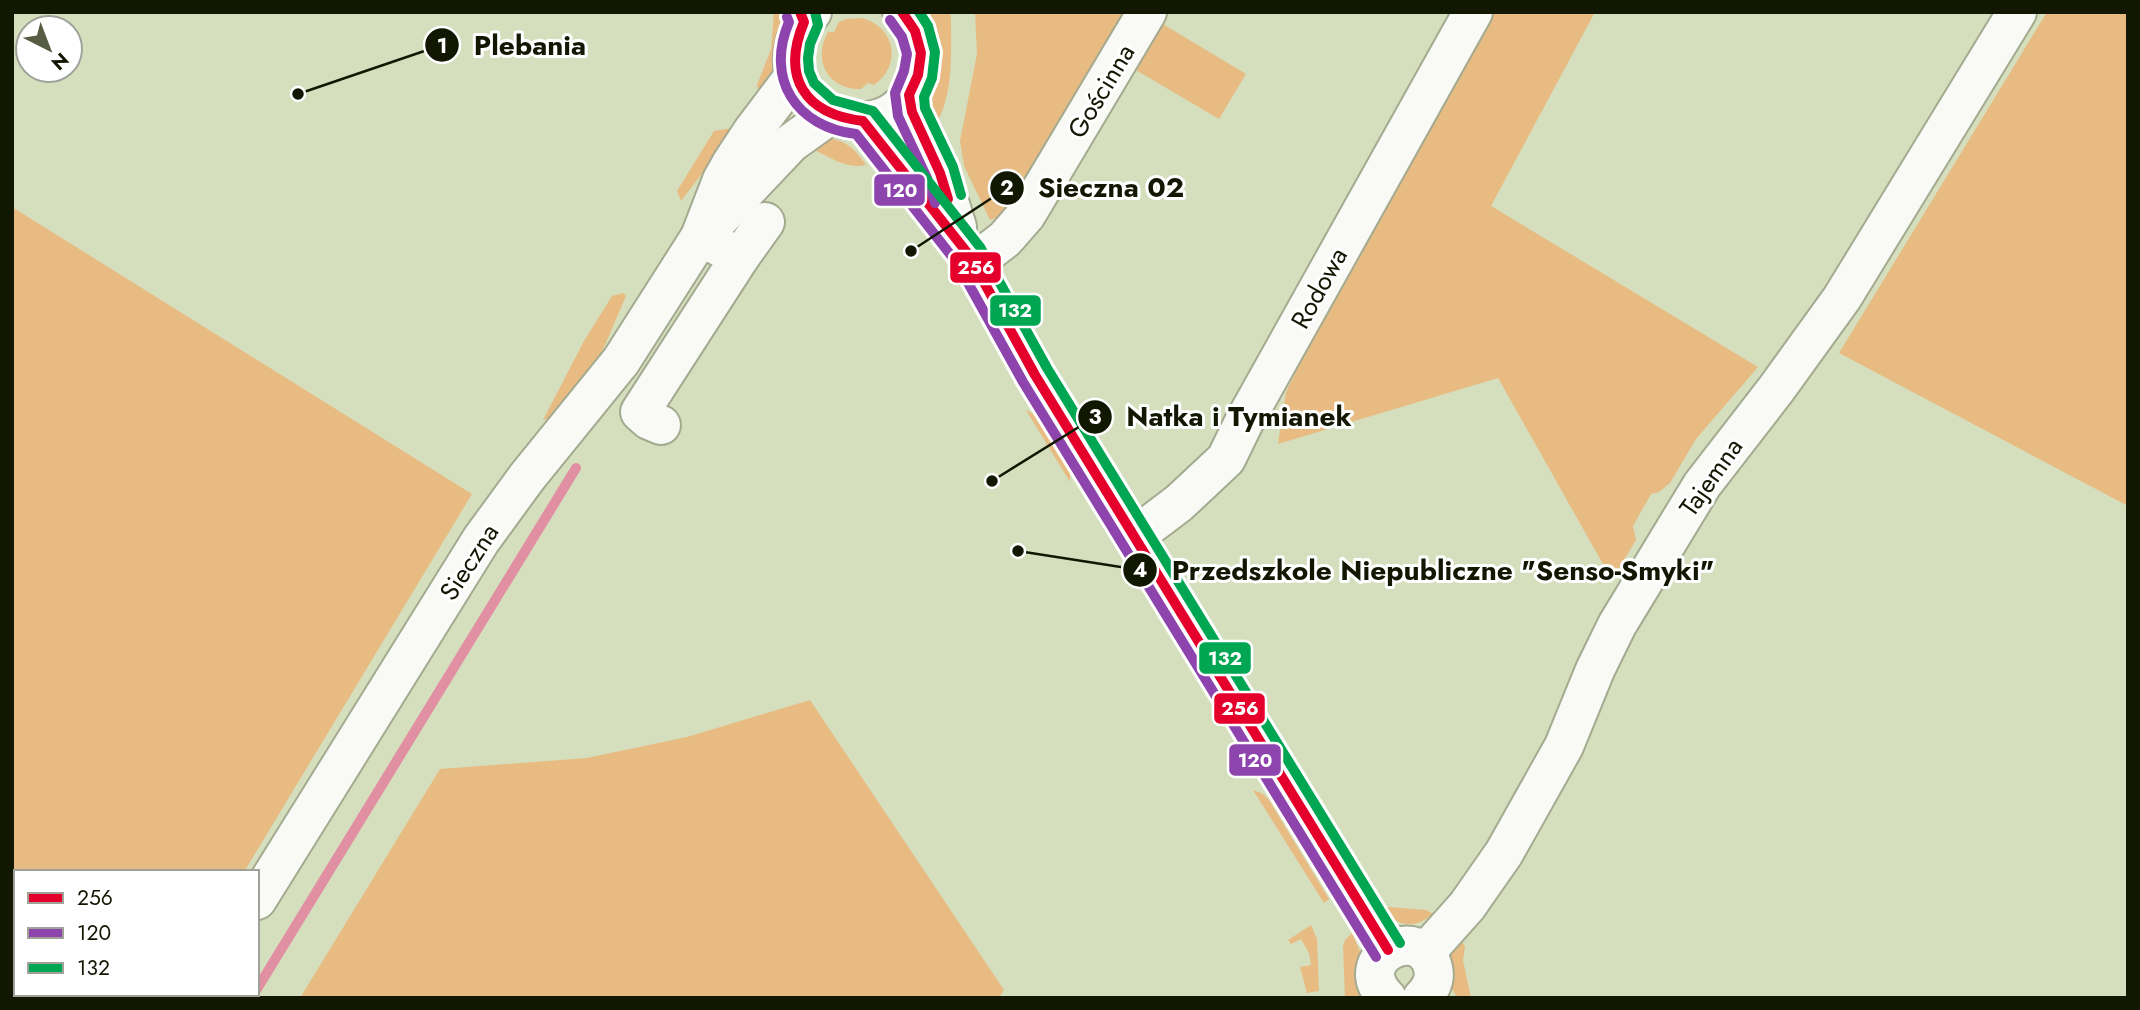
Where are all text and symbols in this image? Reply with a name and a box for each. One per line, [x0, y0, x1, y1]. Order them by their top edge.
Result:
north arrow [14, 14, 84, 84]
callout: Plebania [425, 21, 600, 70]
text: Plebania [474, 25, 586, 66]
text: 1 [437, 31, 447, 61]
street label: Gościnna [1058, 37, 1144, 145]
text: N [45, 46, 75, 76]
callout: Sieczna 02 [989, 163, 1199, 212]
text: Sieczna 02 [1038, 167, 1184, 208]
line badge: 120 [873, 173, 926, 207]
text: 2 [1000, 173, 1014, 203]
text: 120 [883, 177, 917, 204]
street label: Rodowa [1281, 240, 1357, 336]
line badge: 256 [949, 251, 1002, 284]
text: 256 [957, 254, 995, 281]
line badge: 132 [989, 294, 1042, 327]
text: 132 [998, 297, 1032, 324]
callout: Natka i Tymianek [1077, 392, 1366, 441]
text: Natka i Tymianek [1126, 396, 1352, 437]
text: 3 [1088, 402, 1102, 432]
street label: Tajemna [1670, 430, 1752, 524]
street label: Sieczna [430, 516, 508, 608]
callout: Przedszkole Niepubliczne "Senso-Smyki" [1123, 545, 1728, 594]
text: Przedszkole Niepubliczne "Senso-Smyki" [1172, 550, 1714, 591]
text: 4 [1133, 555, 1147, 585]
line badge: 132 [1198, 641, 1252, 675]
text: 132 [1208, 645, 1242, 672]
line badge: 256 [1213, 692, 1266, 725]
text: 256 [1221, 695, 1259, 722]
line badge: 120 [1228, 743, 1282, 777]
text: 120 [1238, 747, 1272, 774]
legend [14, 870, 259, 996]
text: 256 [77, 883, 113, 913]
text: 120 [77, 918, 111, 948]
text: 132 [77, 953, 110, 983]

